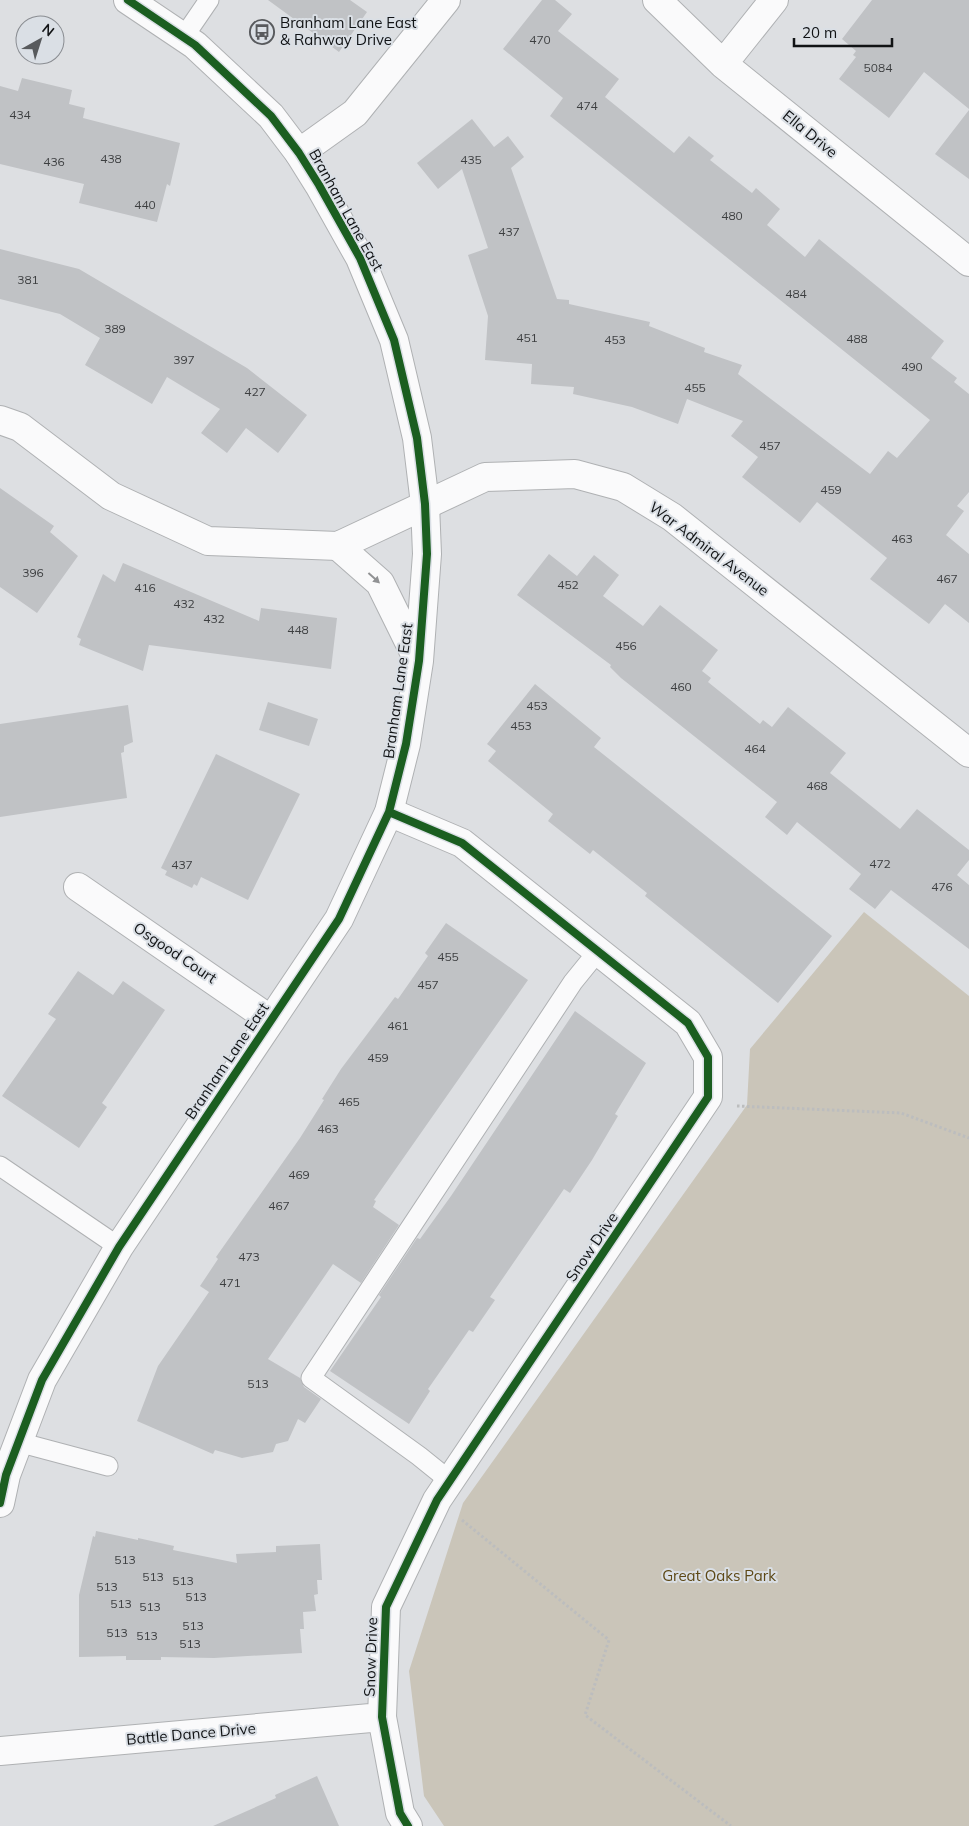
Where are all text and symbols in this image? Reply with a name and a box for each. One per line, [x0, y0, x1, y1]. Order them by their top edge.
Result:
place label: Branham Lane East & Rahway Drive [280, 13, 417, 49]
north arrow [15, 15, 65, 65]
scale bar [794, 15, 892, 47]
bus stop icon: Branham Lane East & Rahway Drive [249, 19, 275, 45]
text: N [38, 20, 58, 40]
text: 20 m [802, 23, 837, 42]
house number: 470 [529, 32, 551, 47]
house number: 5084 [864, 60, 892, 75]
house number: 474 [576, 98, 598, 113]
street label: Ella Drive [779, 106, 842, 161]
house number: 434 [9, 107, 31, 122]
street label: Branham Lane East [305, 145, 388, 274]
house number: 438 [100, 151, 122, 166]
house number: 435 [460, 152, 482, 167]
house number: 436 [43, 154, 65, 169]
house number: 440 [134, 197, 156, 212]
house number: 480 [721, 208, 743, 223]
house number: 437 [498, 224, 520, 239]
house number: 381 [17, 272, 39, 287]
house number: 484 [785, 286, 807, 301]
house number: 389 [104, 321, 126, 336]
house number: 451 [516, 330, 538, 345]
house number: 488 [846, 331, 868, 346]
house number: 453 [604, 332, 626, 347]
house number: 397 [173, 352, 195, 367]
house number: 490 [901, 359, 923, 374]
house number: 455 [684, 380, 706, 395]
house number: 427 [244, 384, 266, 399]
house number: 457 [759, 438, 781, 453]
house number: 459 [820, 482, 842, 497]
street label: War Admiral Avenue [646, 497, 773, 600]
house number: 463 [891, 531, 913, 546]
house number: 396 [22, 565, 44, 580]
house number: 467 [936, 571, 958, 586]
one-way arrow [368, 572, 380, 584]
house number: 452 [557, 577, 579, 592]
house number: 416 [134, 580, 156, 595]
house number: 432 [173, 596, 195, 611]
house number: 432 [203, 611, 225, 626]
house number: 448 [287, 622, 309, 637]
street label: Branham Lane East [379, 622, 416, 760]
house number: 456 [615, 638, 637, 653]
house number: 460 [670, 679, 692, 694]
house number: 453 [526, 698, 548, 713]
house number: 453 [510, 718, 532, 733]
house number: 464 [744, 741, 766, 756]
house number: 468 [806, 778, 828, 793]
house number: 472 [869, 856, 891, 871]
house number: 437 [171, 857, 193, 872]
house number: 476 [931, 879, 953, 894]
street label: Osgood Court [130, 918, 220, 987]
house number: 455 [437, 949, 459, 964]
house number: 457 [417, 977, 439, 992]
street label: Branham Lane East [181, 999, 273, 1123]
house number: 461 [387, 1018, 409, 1033]
house number: 459 [367, 1050, 389, 1065]
house number: 465 [338, 1094, 360, 1109]
house number: 463 [317, 1121, 339, 1136]
house number: 469 [288, 1167, 310, 1182]
house number: 467 [268, 1198, 290, 1213]
street label: Snow Drive [561, 1208, 622, 1285]
house number: 473 [238, 1249, 260, 1264]
house number: 471 [219, 1275, 241, 1290]
house number: 513 [247, 1376, 269, 1391]
house number: 513 [114, 1552, 136, 1567]
park label: Great Oaks Park [662, 1566, 776, 1585]
house number: 513 [142, 1569, 164, 1584]
house number: 513 [172, 1573, 194, 1588]
house number: 513 [96, 1579, 118, 1594]
house number: 513 [185, 1589, 207, 1604]
house number: 513 [110, 1596, 132, 1611]
house number: 513 [139, 1599, 161, 1614]
street label: Snow Drive [360, 1617, 381, 1697]
house number: 513 [182, 1618, 204, 1633]
house number: 513 [106, 1625, 128, 1640]
house number: 513 [136, 1628, 158, 1643]
house number: 513 [179, 1636, 201, 1651]
street label: Battle Dance Drive [126, 1718, 256, 1749]

